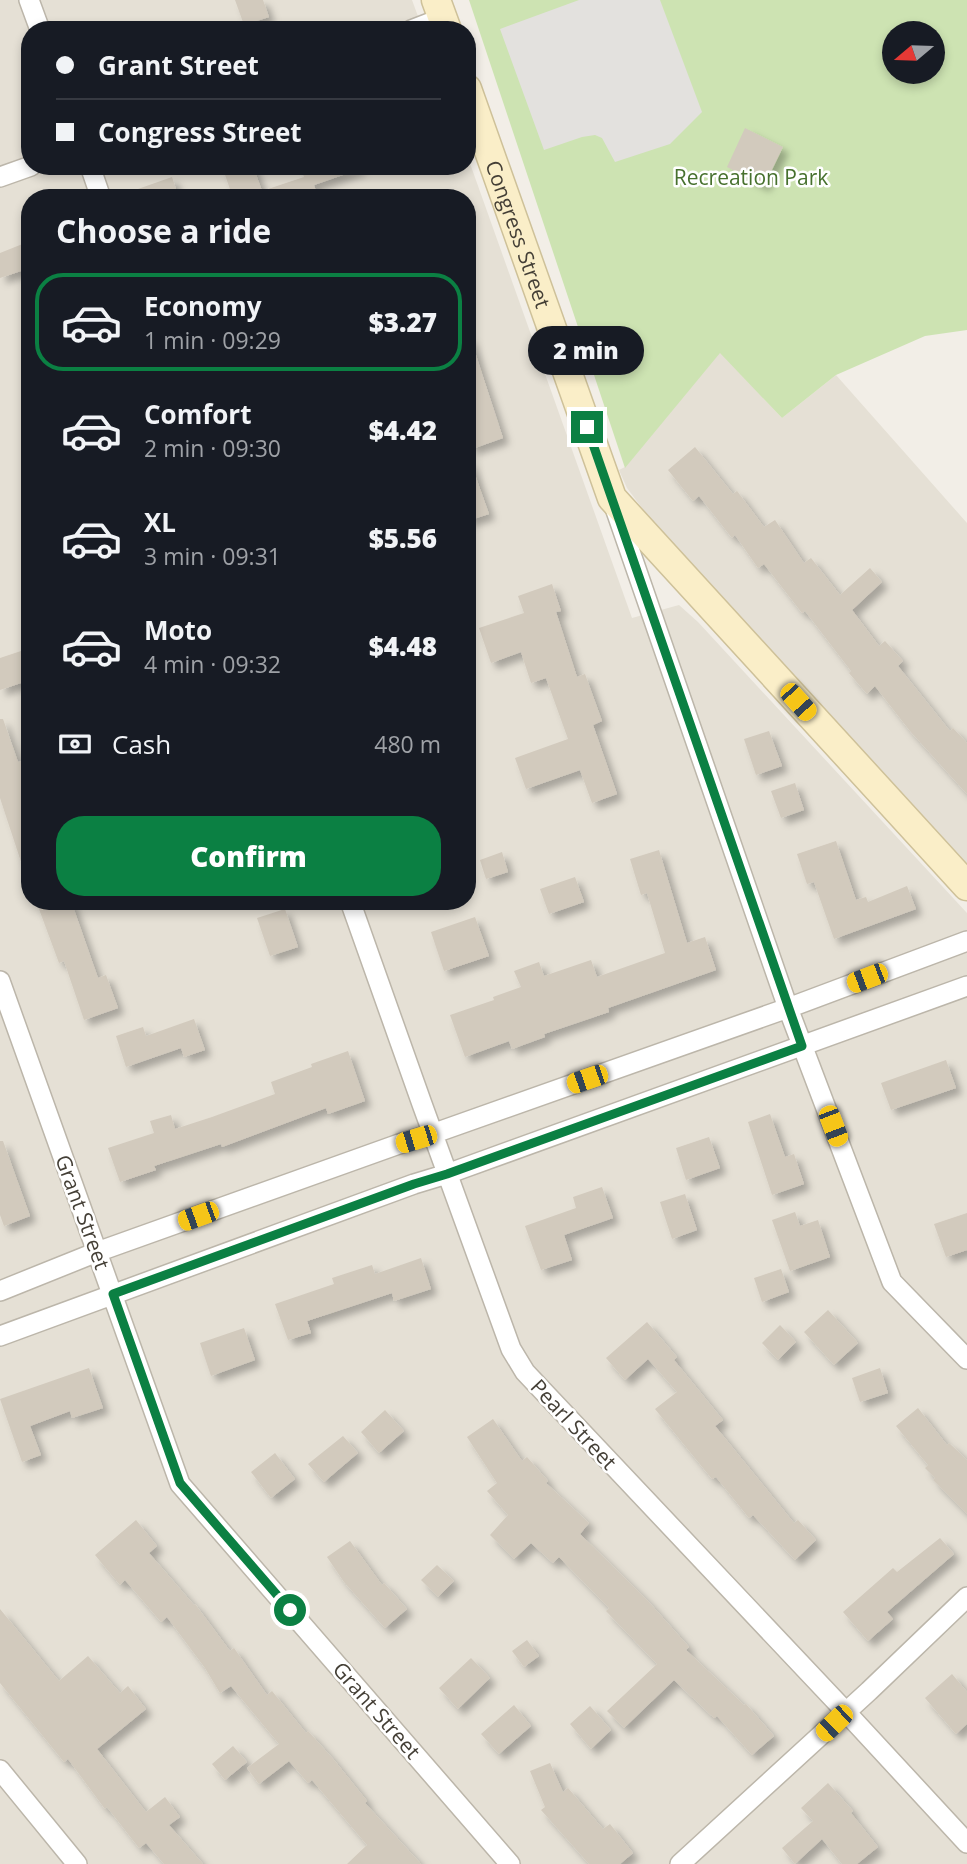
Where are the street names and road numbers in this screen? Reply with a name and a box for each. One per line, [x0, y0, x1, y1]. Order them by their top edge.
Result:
street label: Congress Street [479, 157, 558, 312]
street label: Grant Street [49, 1151, 117, 1273]
street label: Pearl Street [525, 1373, 623, 1475]
street label: Grant Street [327, 1656, 427, 1764]

